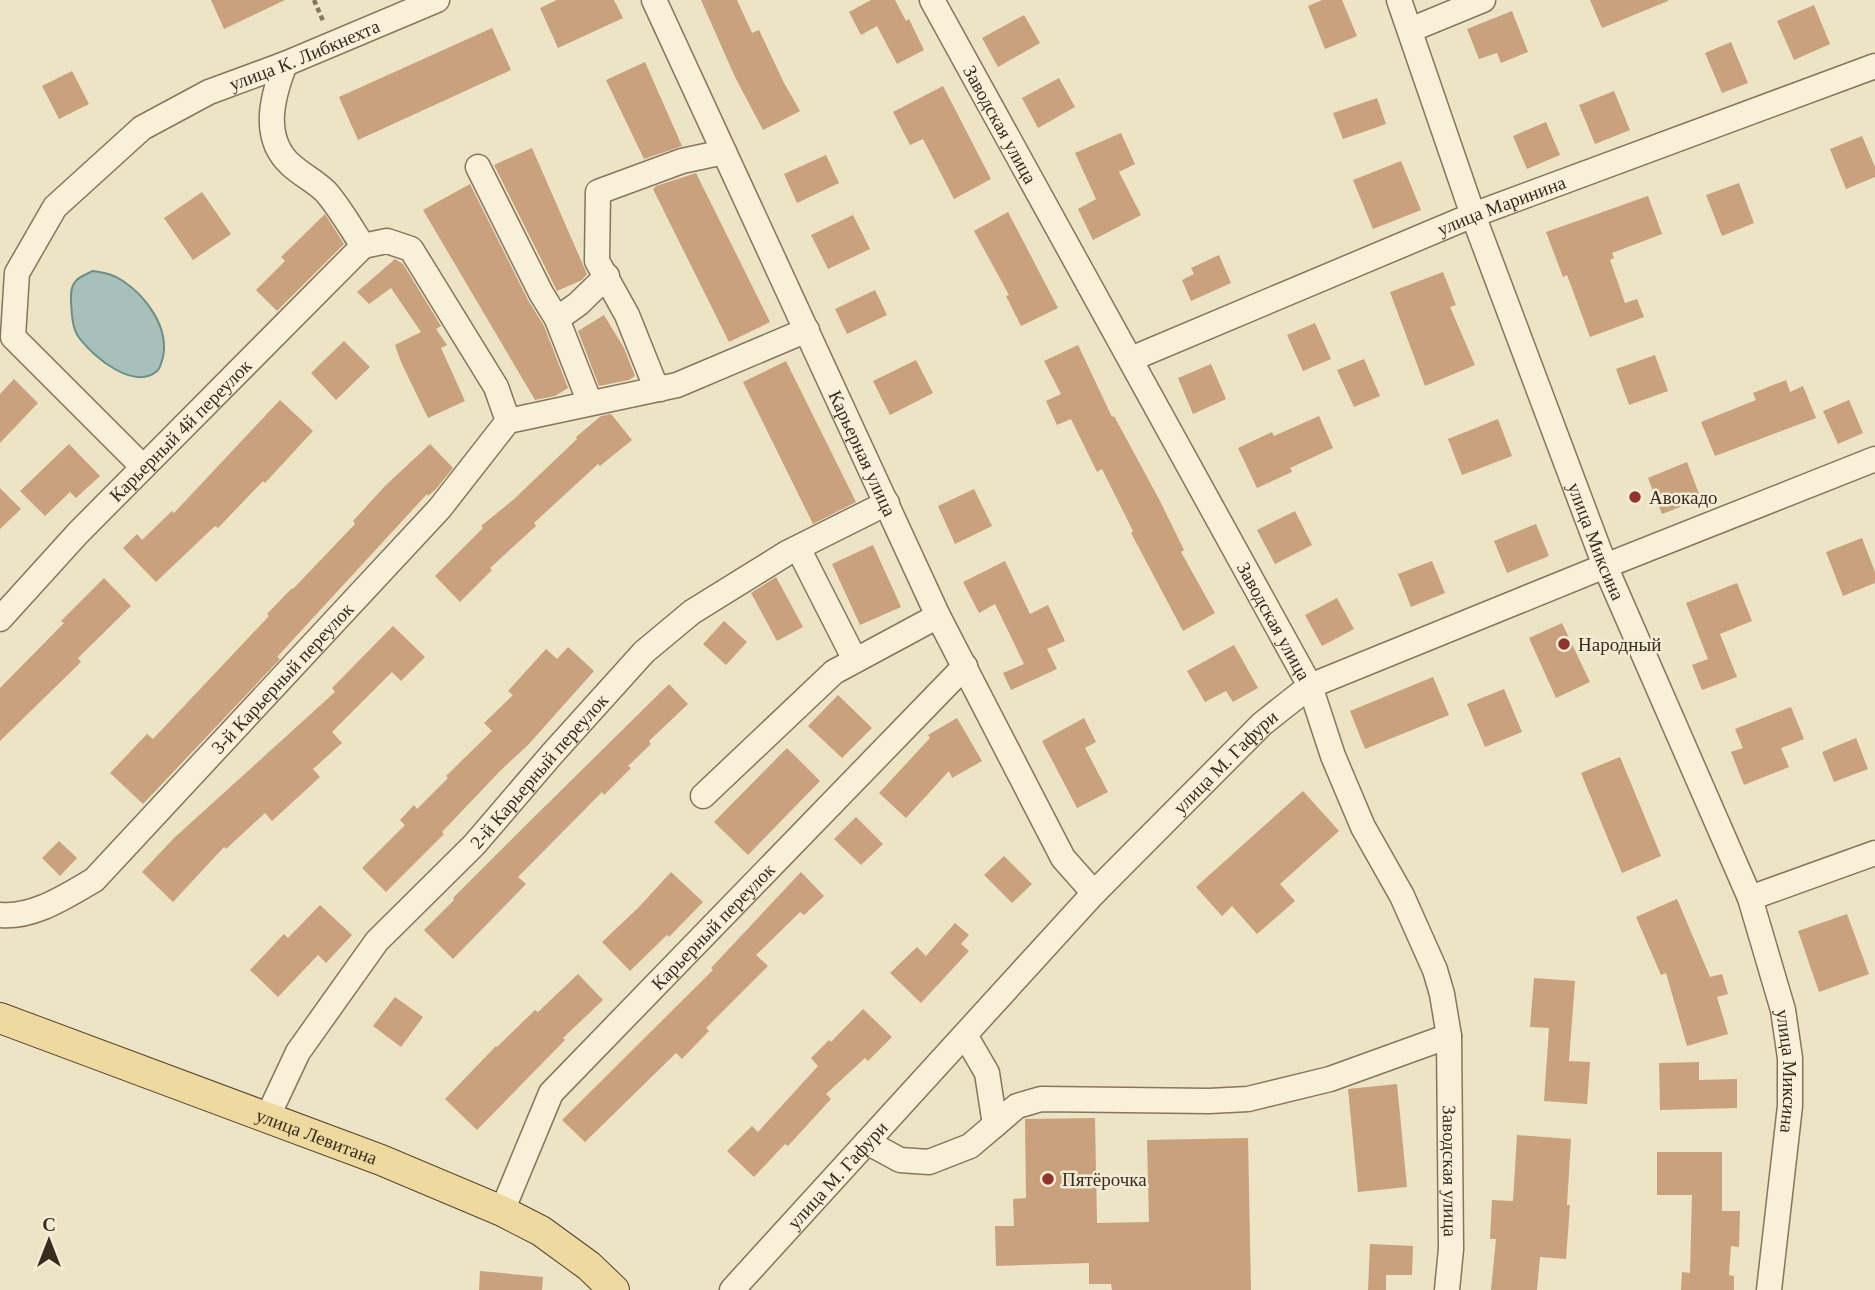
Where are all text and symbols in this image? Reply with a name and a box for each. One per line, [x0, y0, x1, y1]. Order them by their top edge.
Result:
street label: улица К. Либкнехта [226, 15, 383, 95]
street label: Заводская улица [959, 62, 1041, 188]
street label: улица Маринина [1434, 171, 1569, 240]
street label: Карьерный 4й переулок [105, 354, 256, 506]
street label: Карьерная улица [824, 387, 901, 520]
street label: улица Миксина [1563, 479, 1629, 604]
place label: Авокадо [1649, 487, 1718, 508]
marker: Авокадо [1627, 489, 1643, 505]
street label: Заводская улица [1233, 558, 1315, 684]
street label: 3-й Карьерный переулок [207, 598, 358, 758]
place label: Народный [1578, 634, 1661, 655]
marker: Народный [1556, 636, 1572, 652]
street label: 2-й Карьерный переулок [466, 689, 613, 853]
street label: улица М. Гафури [1169, 706, 1282, 818]
street label: Карьерный переулок [647, 859, 779, 994]
street label: улица Миксина [1772, 1008, 1800, 1135]
street label: улица Левитана [253, 1104, 381, 1169]
street label: Заводская улица [1439, 1105, 1461, 1238]
street label: улица М. Гафури [783, 1117, 892, 1233]
place label: Пятёрочка [1062, 1169, 1147, 1190]
marker: Пятёрочка [1040, 1171, 1056, 1187]
north arrow [14, 1206, 84, 1276]
text: С [42, 1214, 56, 1235]

